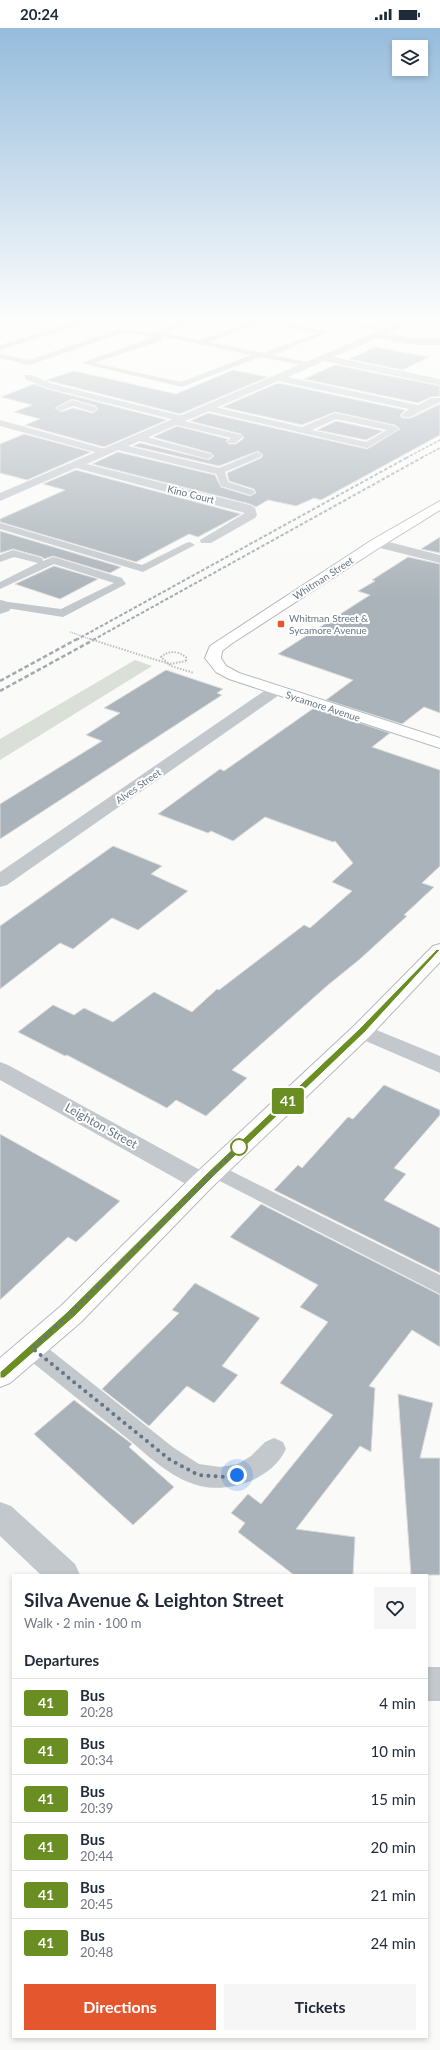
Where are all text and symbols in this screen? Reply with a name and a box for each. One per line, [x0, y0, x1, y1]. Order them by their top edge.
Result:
text: 20:24 [20, 5, 59, 23]
map controls [392, 40, 428, 76]
button: layers [392, 40, 428, 76]
street label: Kino Court [166, 482, 216, 506]
street label: Whitman Street [291, 554, 356, 602]
place label: Whitman Street & Sycamore Avenue [289, 612, 369, 636]
marker: Whitman Street & Sycamore Avenue [276, 619, 286, 629]
street label: Sycamore Avenue [284, 688, 362, 724]
street label: Alves Street [113, 766, 163, 806]
line badge: 41 [270, 1088, 306, 1114]
text: 41 [280, 1092, 296, 1109]
street label: Leighton Street [63, 1100, 141, 1152]
unlabelled marker [230, 1138, 248, 1156]
your location [227, 1465, 247, 1485]
button: heart [374, 1587, 416, 1629]
text: Silva Avenue & Leighton Street [24, 1588, 284, 1611]
text: Walk · 2 min · 100 m [24, 1615, 142, 1631]
text: Departures [24, 1651, 99, 1669]
text: Bus [80, 1686, 105, 1704]
text: 41 [38, 1694, 54, 1711]
text: 4 min [379, 1694, 416, 1712]
text: 20:28 [80, 1704, 113, 1720]
text: Bus [80, 1734, 105, 1752]
text: 41 [38, 1742, 54, 1759]
text: 10 min [370, 1742, 416, 1760]
text: 20:34 [80, 1752, 113, 1768]
text: Bus [80, 1782, 105, 1800]
text: 41 [38, 1790, 54, 1807]
text: 15 min [370, 1790, 416, 1808]
text: 20:39 [80, 1800, 113, 1816]
text: Bus [80, 1830, 105, 1848]
text: 41 [38, 1838, 54, 1855]
text: 20 min [370, 1838, 416, 1856]
text: 20:44 [80, 1848, 113, 1864]
text: Bus [80, 1878, 105, 1896]
text: 41 [38, 1886, 54, 1903]
text: 21 min [370, 1886, 416, 1904]
text: 20:45 [80, 1896, 113, 1912]
text: Bus [80, 1926, 105, 1944]
text: 41 [38, 1934, 54, 1951]
text: 24 min [370, 1934, 416, 1952]
text: 20:48 [80, 1944, 113, 1960]
button: Directions [24, 1984, 216, 2030]
button: Tickets [224, 1984, 416, 2030]

